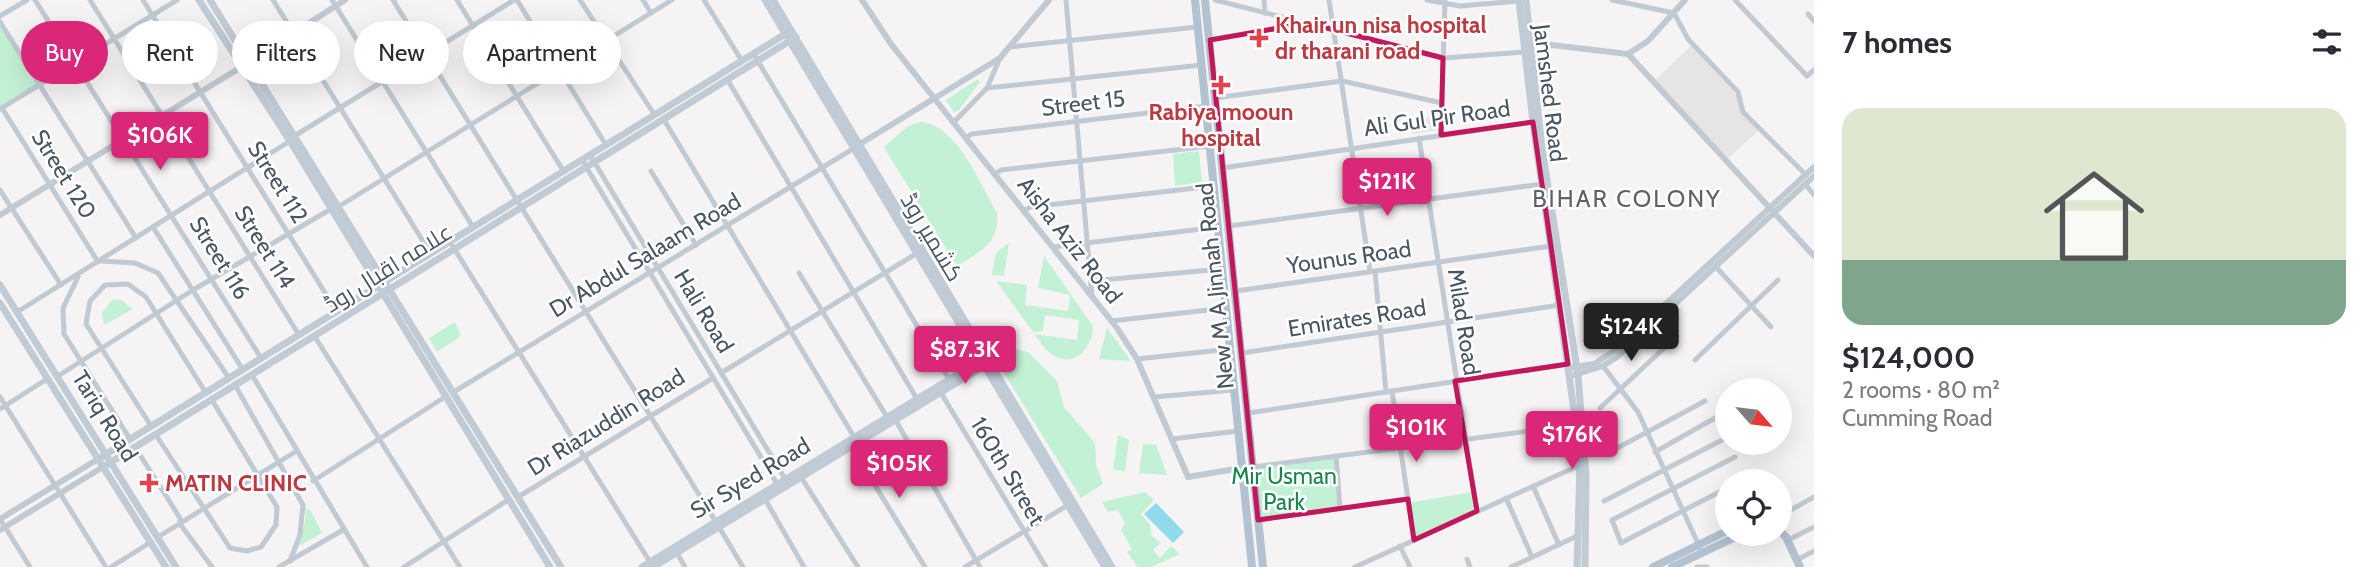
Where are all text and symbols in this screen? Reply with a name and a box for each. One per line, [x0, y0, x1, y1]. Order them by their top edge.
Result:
place label: Khair un nisa hospital dr tharani road [1275, 11, 1487, 65]
chip: Buy [21, 21, 108, 84]
chip: Rent [122, 21, 218, 84]
chip: Filters [232, 21, 340, 84]
chip: New [354, 21, 449, 84]
chip: Apartment [463, 21, 621, 84]
street label: Jamshed Road [1528, 22, 1572, 163]
icon: filters [2308, 23, 2346, 61]
text: 7 homes [1842, 24, 1952, 61]
marker: Khair un nisa hospital dr tharani road [1249, 28, 1269, 48]
marker: Rabiya mooun hospital [1211, 75, 1231, 95]
street label: Street 15 [1039, 84, 1127, 122]
street label: Ali Gul Pir Road [1362, 94, 1512, 142]
place label: Rabiya mooun hospital [1149, 98, 1293, 152]
pin: $106K [111, 113, 209, 172]
text: $106K [127, 121, 193, 149]
street label: Street 120 [26, 124, 102, 224]
street label: Street 112 [242, 136, 314, 228]
icon: home [2031, 153, 2157, 279]
pin: $121K [1338, 158, 1436, 218]
text: $121K [1359, 167, 1415, 195]
street label: Aisha Aziz Road [1012, 171, 1128, 309]
street label: New M A Jinnah Road [1190, 181, 1240, 391]
district label: BIHAR COLONY [1532, 184, 1722, 213]
street label: Dr Abdul Salaam Road [544, 187, 746, 323]
street label: کشمیر روڈ [895, 188, 969, 286]
street label: Street 114 [229, 200, 301, 294]
street label: Street 116 [184, 211, 256, 305]
street label: علامہ اقبال روڈ [319, 217, 457, 319]
street label: Younus Road [1284, 234, 1413, 280]
street label: Hali Road [668, 264, 740, 358]
street label: Milad Road [1442, 267, 1486, 377]
street label: Emirates Road [1286, 293, 1428, 343]
pin: $124K [1582, 304, 1680, 363]
text: $124K [1600, 312, 1662, 340]
pin: $87.3K [908, 326, 1022, 386]
text: $87.3K [930, 335, 1000, 363]
text: $124,000 [1842, 339, 1975, 376]
street label: Dr Riazuddin Road [522, 362, 690, 482]
street label: Tariq Road [66, 365, 144, 467]
text: 2 rooms · 80 m² [1842, 376, 2000, 404]
north arrow [1715, 378, 1792, 455]
map controls [1715, 378, 1792, 546]
text: Cumming Road [1842, 404, 1992, 432]
pin: $101K [1367, 405, 1465, 464]
street label: 160th Street [965, 412, 1051, 530]
pin: $176K [1523, 412, 1621, 471]
text: $101K [1386, 413, 1446, 441]
text: $176K [1542, 420, 1602, 448]
street label: Sir Syed Road [685, 431, 815, 525]
pin: $105K [850, 440, 948, 500]
text: $105K [867, 449, 931, 477]
park label: Mir Usman Park [1231, 462, 1337, 516]
place label: MATIN CLINIC [165, 469, 307, 497]
button: locate [1715, 469, 1792, 546]
marker: MATIN CLINIC [139, 473, 159, 493]

